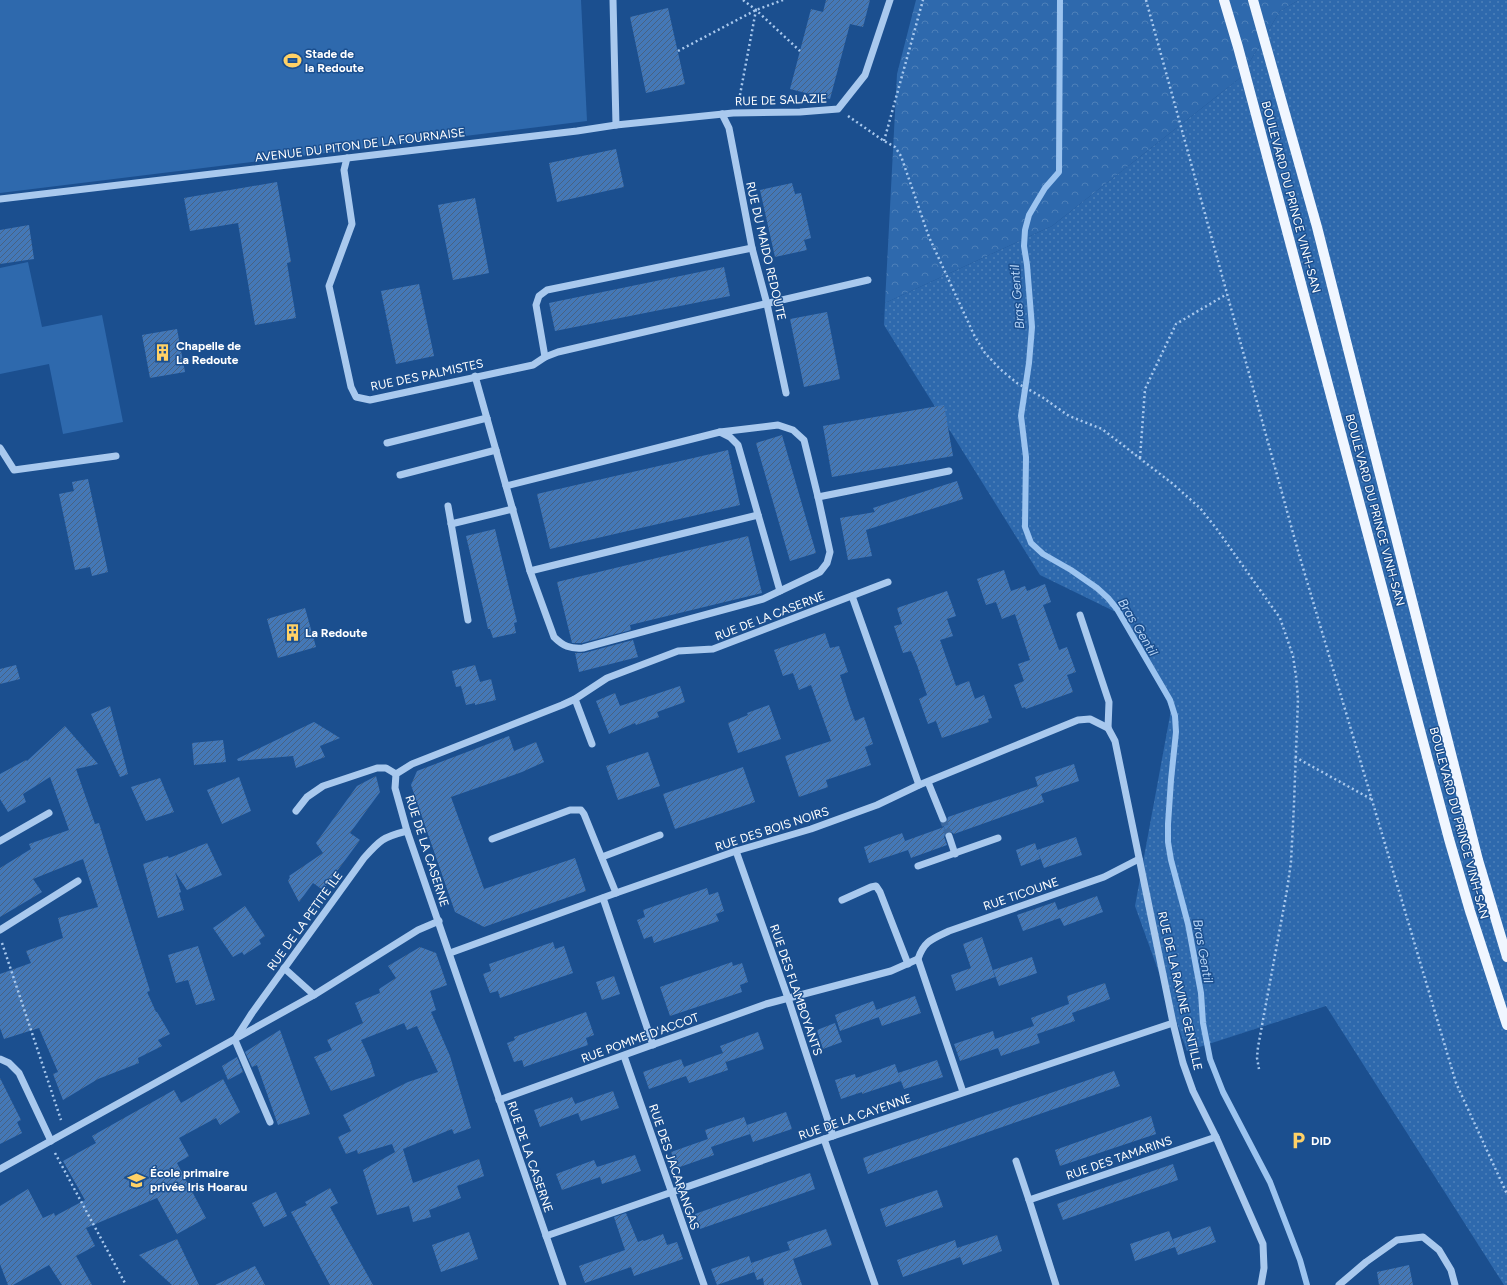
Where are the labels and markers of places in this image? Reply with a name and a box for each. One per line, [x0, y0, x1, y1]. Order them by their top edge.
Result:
place label: Stade de la Redoute [305, 47, 364, 75]
sports icon: Stade de la Redoute [282, 51, 302, 71]
place label: Chapelle de La Redoute [176, 339, 241, 367]
building icon: Chapelle de La Redoute [153, 343, 173, 363]
building icon: La Redoute [282, 623, 302, 643]
place label: La Redoute [305, 626, 368, 640]
parking icon: DID [1288, 1131, 1308, 1151]
place label: DID [1311, 1134, 1331, 1148]
place label: École primaire privée Iris Hoarau [150, 1166, 247, 1194]
school or university icon: École primaire privée Iris Hoarau [127, 1170, 147, 1190]

